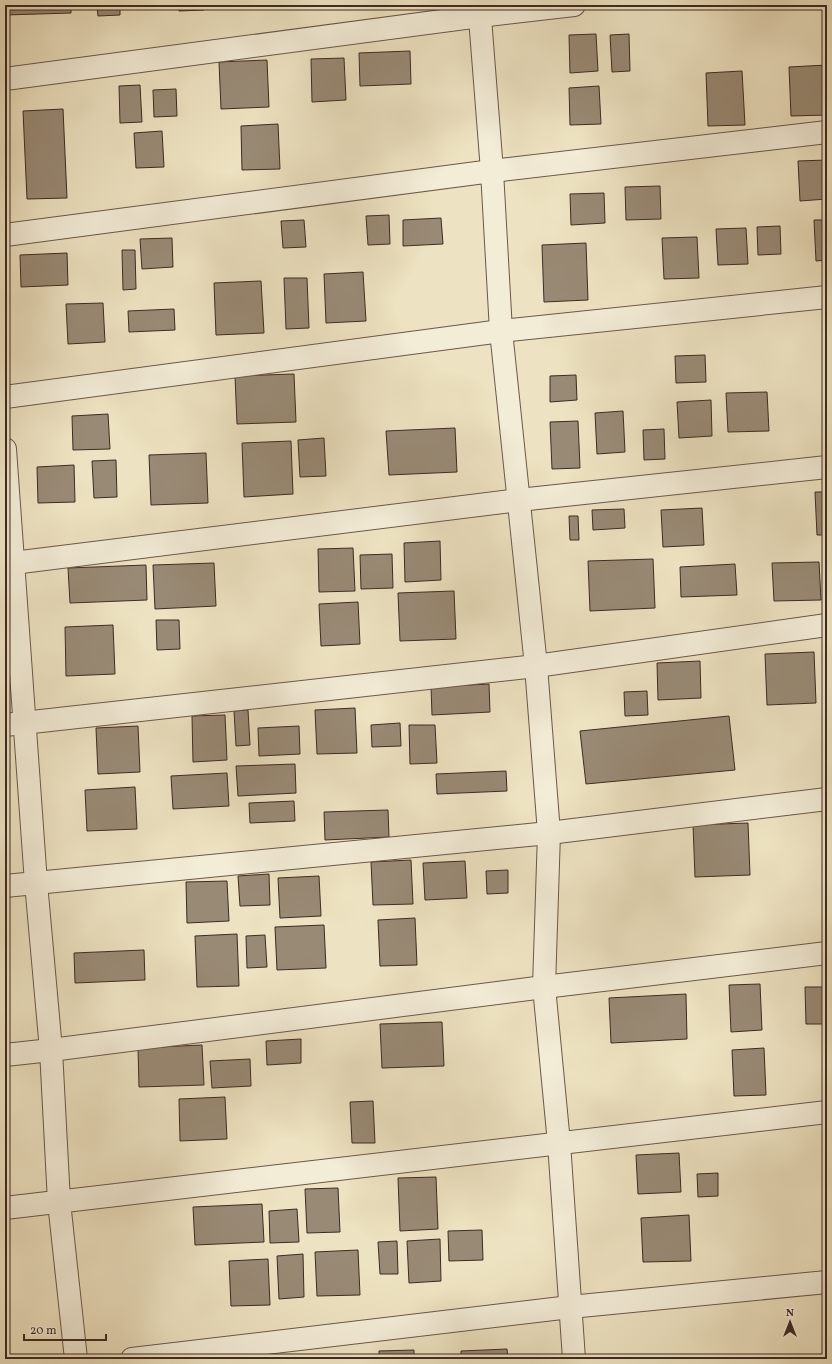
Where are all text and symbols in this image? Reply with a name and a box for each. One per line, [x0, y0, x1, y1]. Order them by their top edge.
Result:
north arrow [770, 1302, 810, 1342]
text: N [786, 1306, 794, 1321]
scale bar [24, 1316, 106, 1342]
text: 20 m [30, 1323, 57, 1339]

